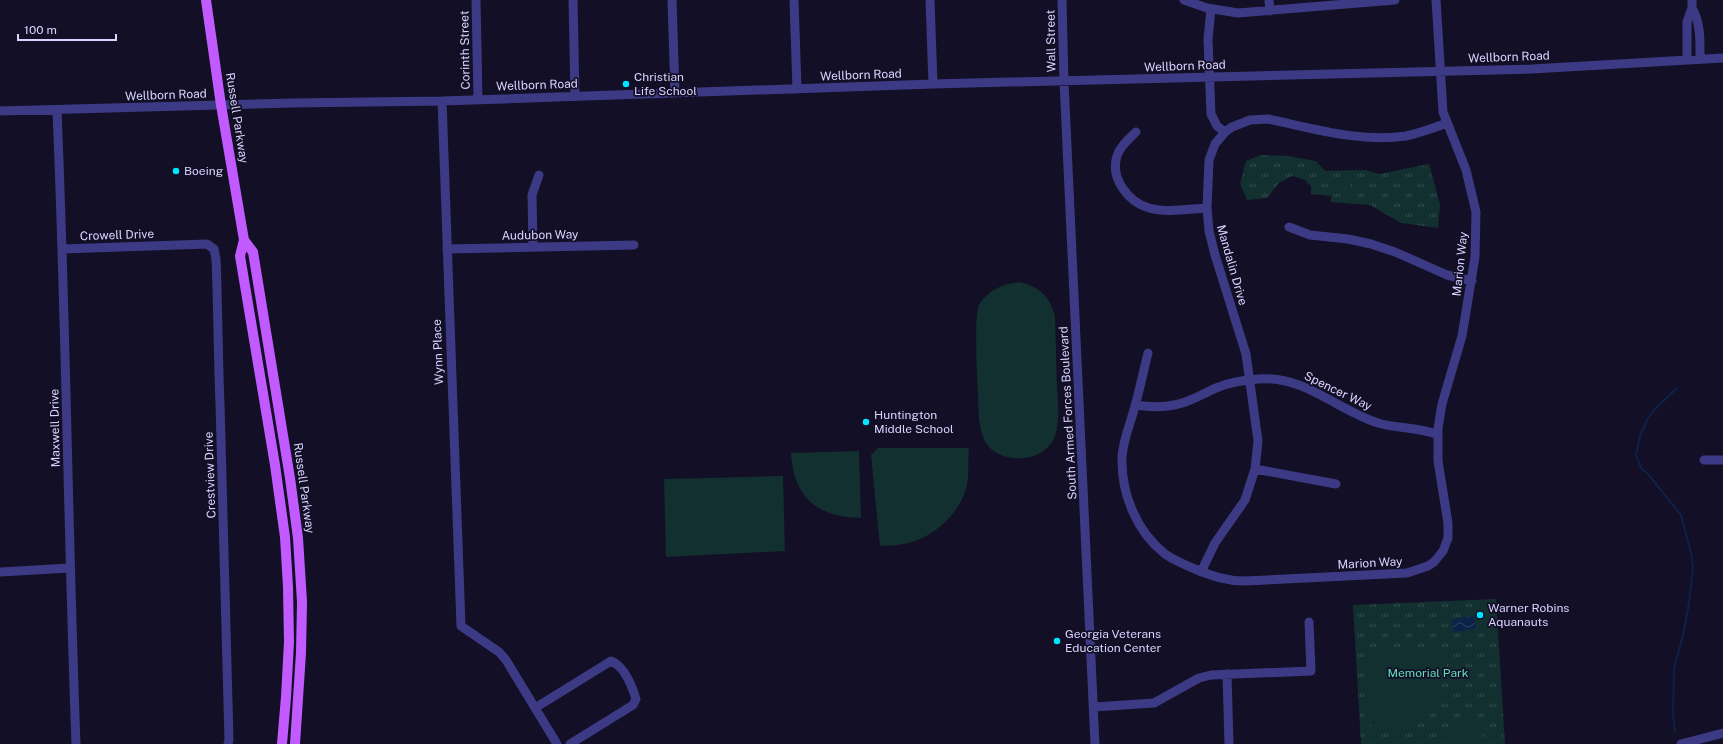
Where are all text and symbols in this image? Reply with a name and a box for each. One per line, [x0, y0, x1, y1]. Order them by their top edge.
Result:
street label: Wall Street [1043, 9, 1059, 72]
street label: Corinth Street [457, 10, 473, 90]
scale bar [18, 16, 116, 42]
text: 100 m [24, 23, 57, 37]
street label: Wellborn Road [1468, 49, 1550, 65]
street label: Wellborn Road [1144, 58, 1226, 74]
street label: Wellborn Road [820, 67, 902, 83]
place label: Christian Life School [634, 70, 697, 98]
street label: Russell Parkway [223, 72, 251, 165]
street label: Wellborn Road [496, 77, 578, 93]
marker: Christian Life School [621, 79, 631, 89]
street label: Wellborn Road [125, 87, 207, 103]
place label: Boeing [184, 164, 223, 178]
marker: Boeing [171, 166, 181, 176]
street label: Mandalin Drive [1214, 223, 1250, 307]
street label: Crowell Drive [80, 227, 155, 243]
street label: Audubon Way [501, 227, 579, 243]
street label: Marion Way [1450, 230, 1470, 297]
street label: Wynn Place [430, 319, 446, 385]
street label: South Armed Forces Boulevard [1056, 326, 1080, 500]
street label: Spencer Way [1302, 369, 1375, 414]
street label: Maxwell Drive [47, 388, 63, 467]
place label: Huntington Middle School [874, 408, 954, 436]
marker: Huntington Middle School [861, 417, 871, 427]
street label: Crestview Drive [201, 431, 219, 519]
street label: Russell Parkway [291, 442, 317, 535]
street label: Marion Way [1337, 554, 1403, 572]
place label: Warner Robins Aquanauts [1488, 601, 1569, 629]
marker: Warner Robins Aquanauts [1475, 610, 1485, 620]
place label: Georgia Veterans Education Center [1065, 627, 1162, 655]
marker: Georgia Veterans Education Center [1052, 636, 1062, 646]
park label: Memorial Park [1388, 666, 1469, 680]

